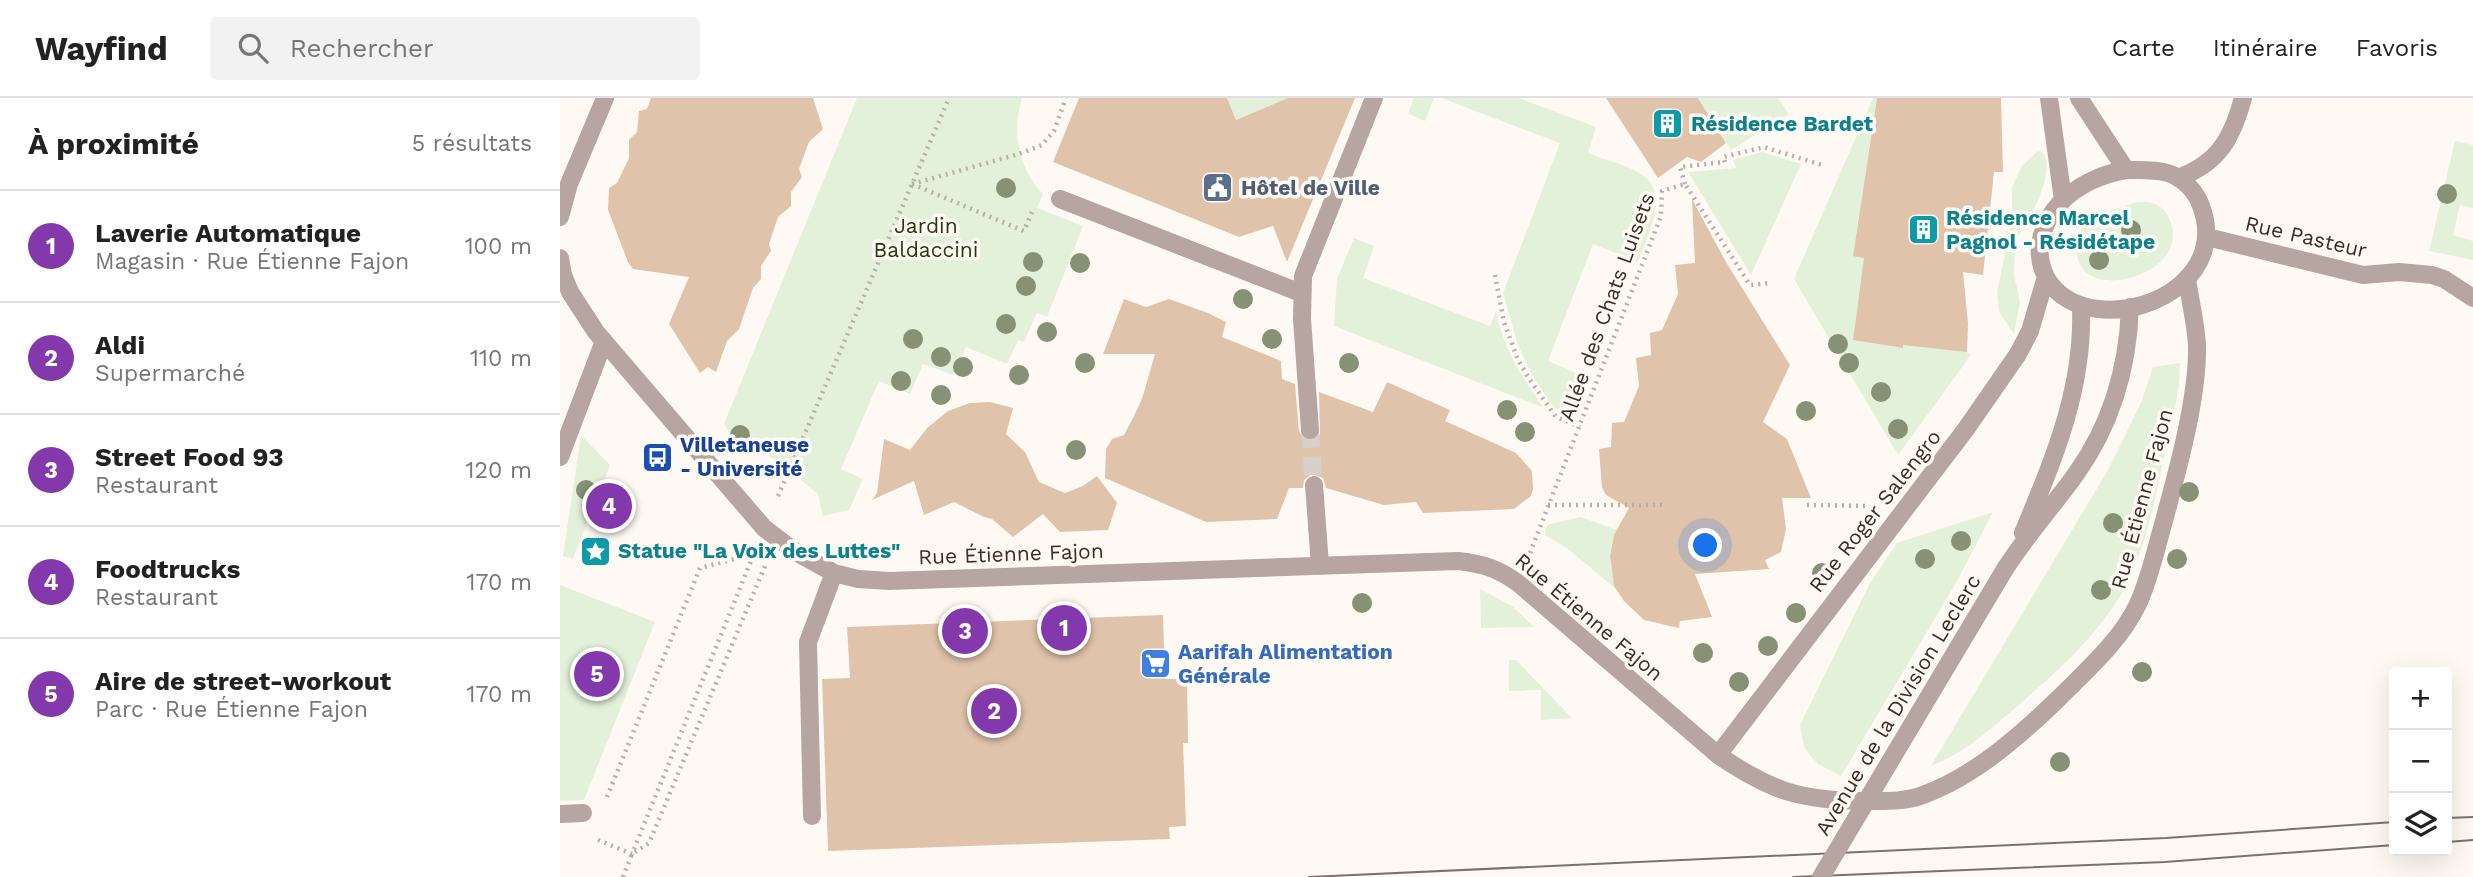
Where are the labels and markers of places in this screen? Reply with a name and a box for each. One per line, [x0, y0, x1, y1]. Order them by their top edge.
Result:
building icon: Résidence Bardet [1651, 107, 1685, 141]
place label: Résidence Bardet [1691, 111, 1873, 136]
public building icon: Hôtel de Ville [1201, 171, 1235, 205]
place label: Hôtel de Ville [1241, 175, 1380, 200]
place label: Résidence Marcel Pagnol - Résidétape [1946, 205, 2155, 254]
building icon: Résidence Marcel Pagnol - Résidétape [1906, 213, 1940, 247]
place label: Villetaneuse - Université [680, 432, 809, 481]
bus stop icon: Villetaneuse - Université [640, 440, 674, 474]
pin: 4 [586, 480, 632, 532]
place icon: Statue "La Voix des Luttes" [578, 534, 612, 568]
place label: Statue "La Voix des Luttes" [618, 538, 900, 563]
pin: 1 [1041, 602, 1087, 654]
pin: 3 [942, 605, 988, 657]
place label: Aarifah Alimentation Générale [1178, 639, 1393, 688]
supermarket icon: Aarifah Alimentation Générale [1138, 647, 1172, 681]
pin: 5 [574, 648, 620, 700]
pin: 2 [971, 685, 1017, 737]

